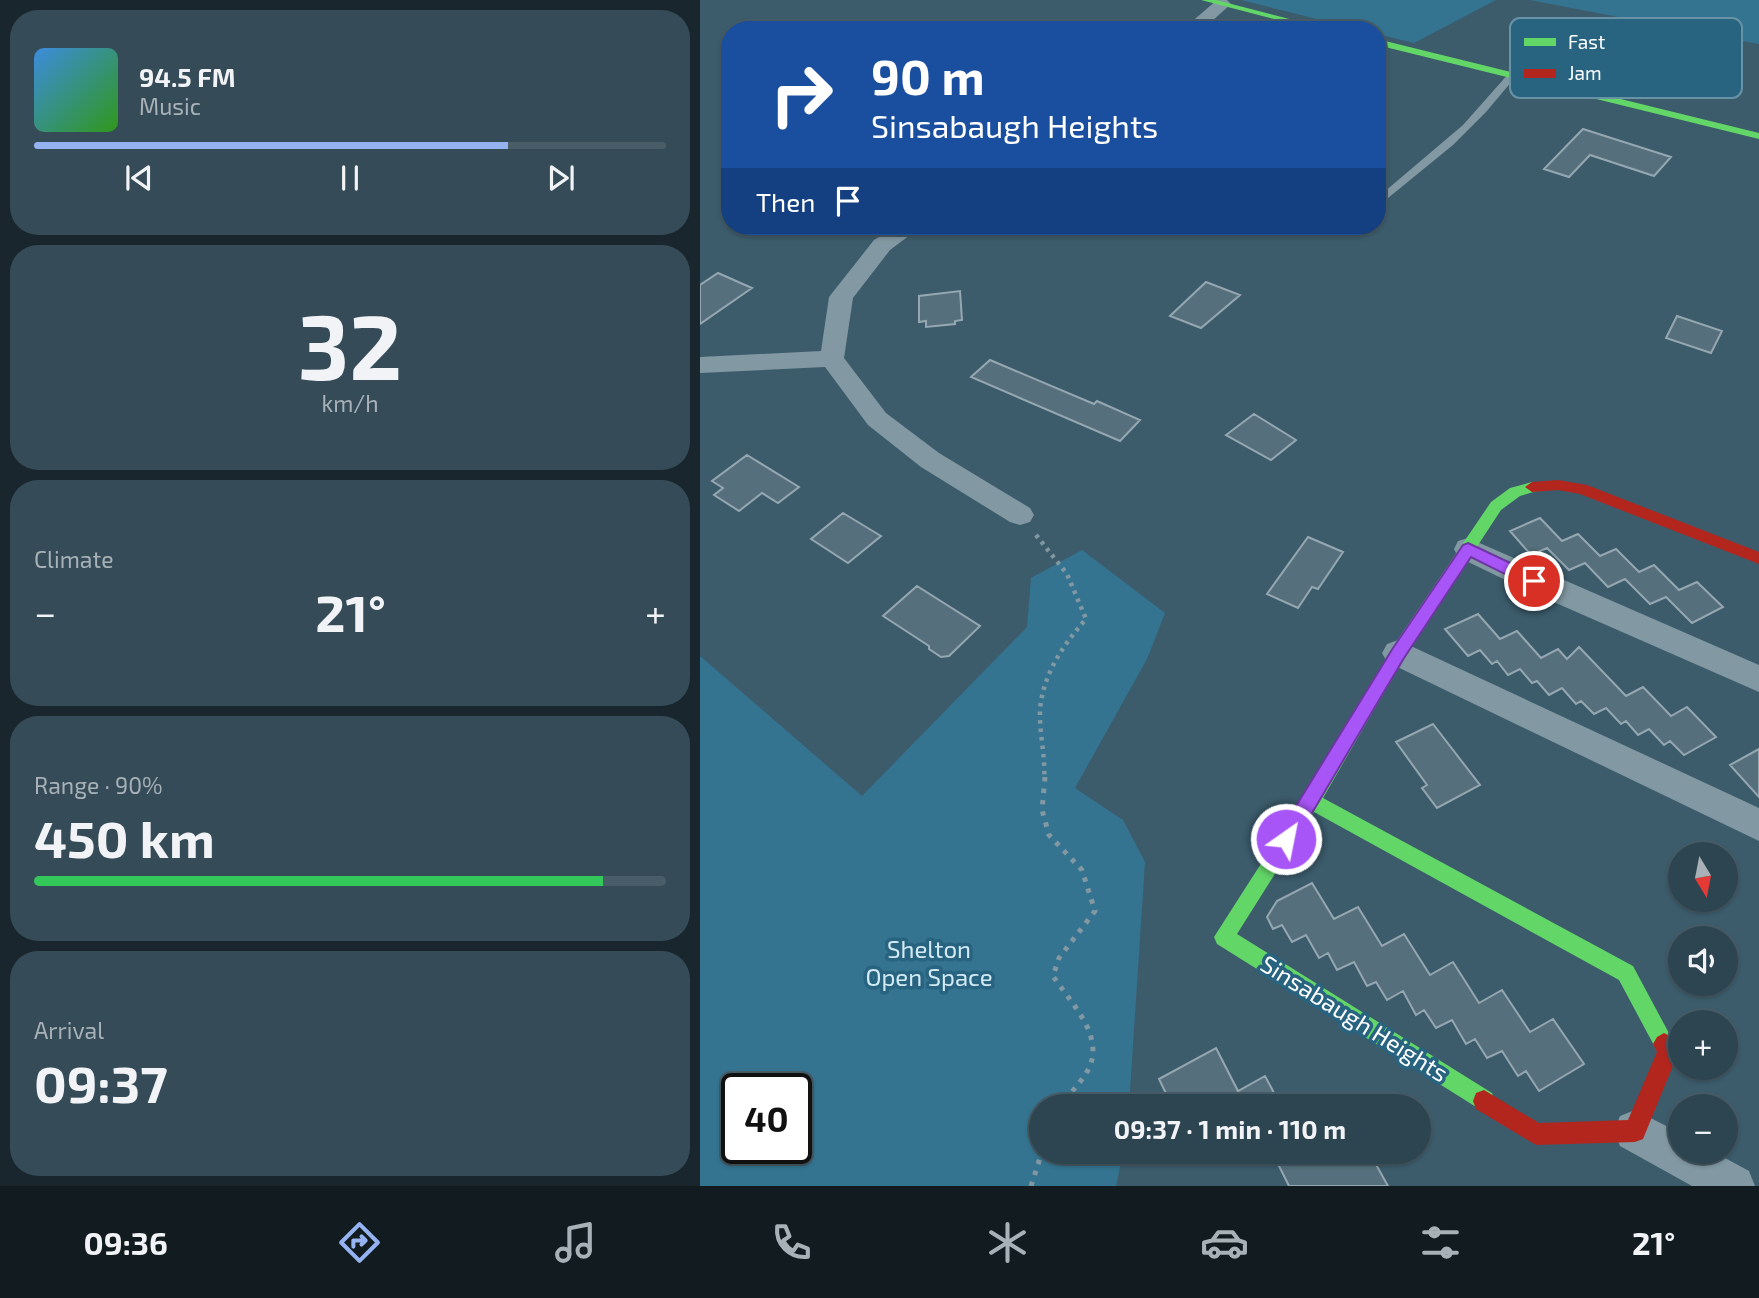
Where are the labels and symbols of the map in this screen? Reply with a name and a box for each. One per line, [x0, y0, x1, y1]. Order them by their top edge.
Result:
legend [1510, 18, 1742, 98]
text: Fast [1568, 30, 1605, 53]
text: Jam [1568, 61, 1602, 84]
pin [1504, 551, 1564, 611]
position arrow [1249, 802, 1323, 876]
north arrow [1668, 842, 1738, 912]
park label: Shelton Open Space [865, 934, 993, 991]
street label: Sinsabaugh Heights [1256, 948, 1454, 1087]
speed limit sign: 40 [721, 1073, 812, 1164]

